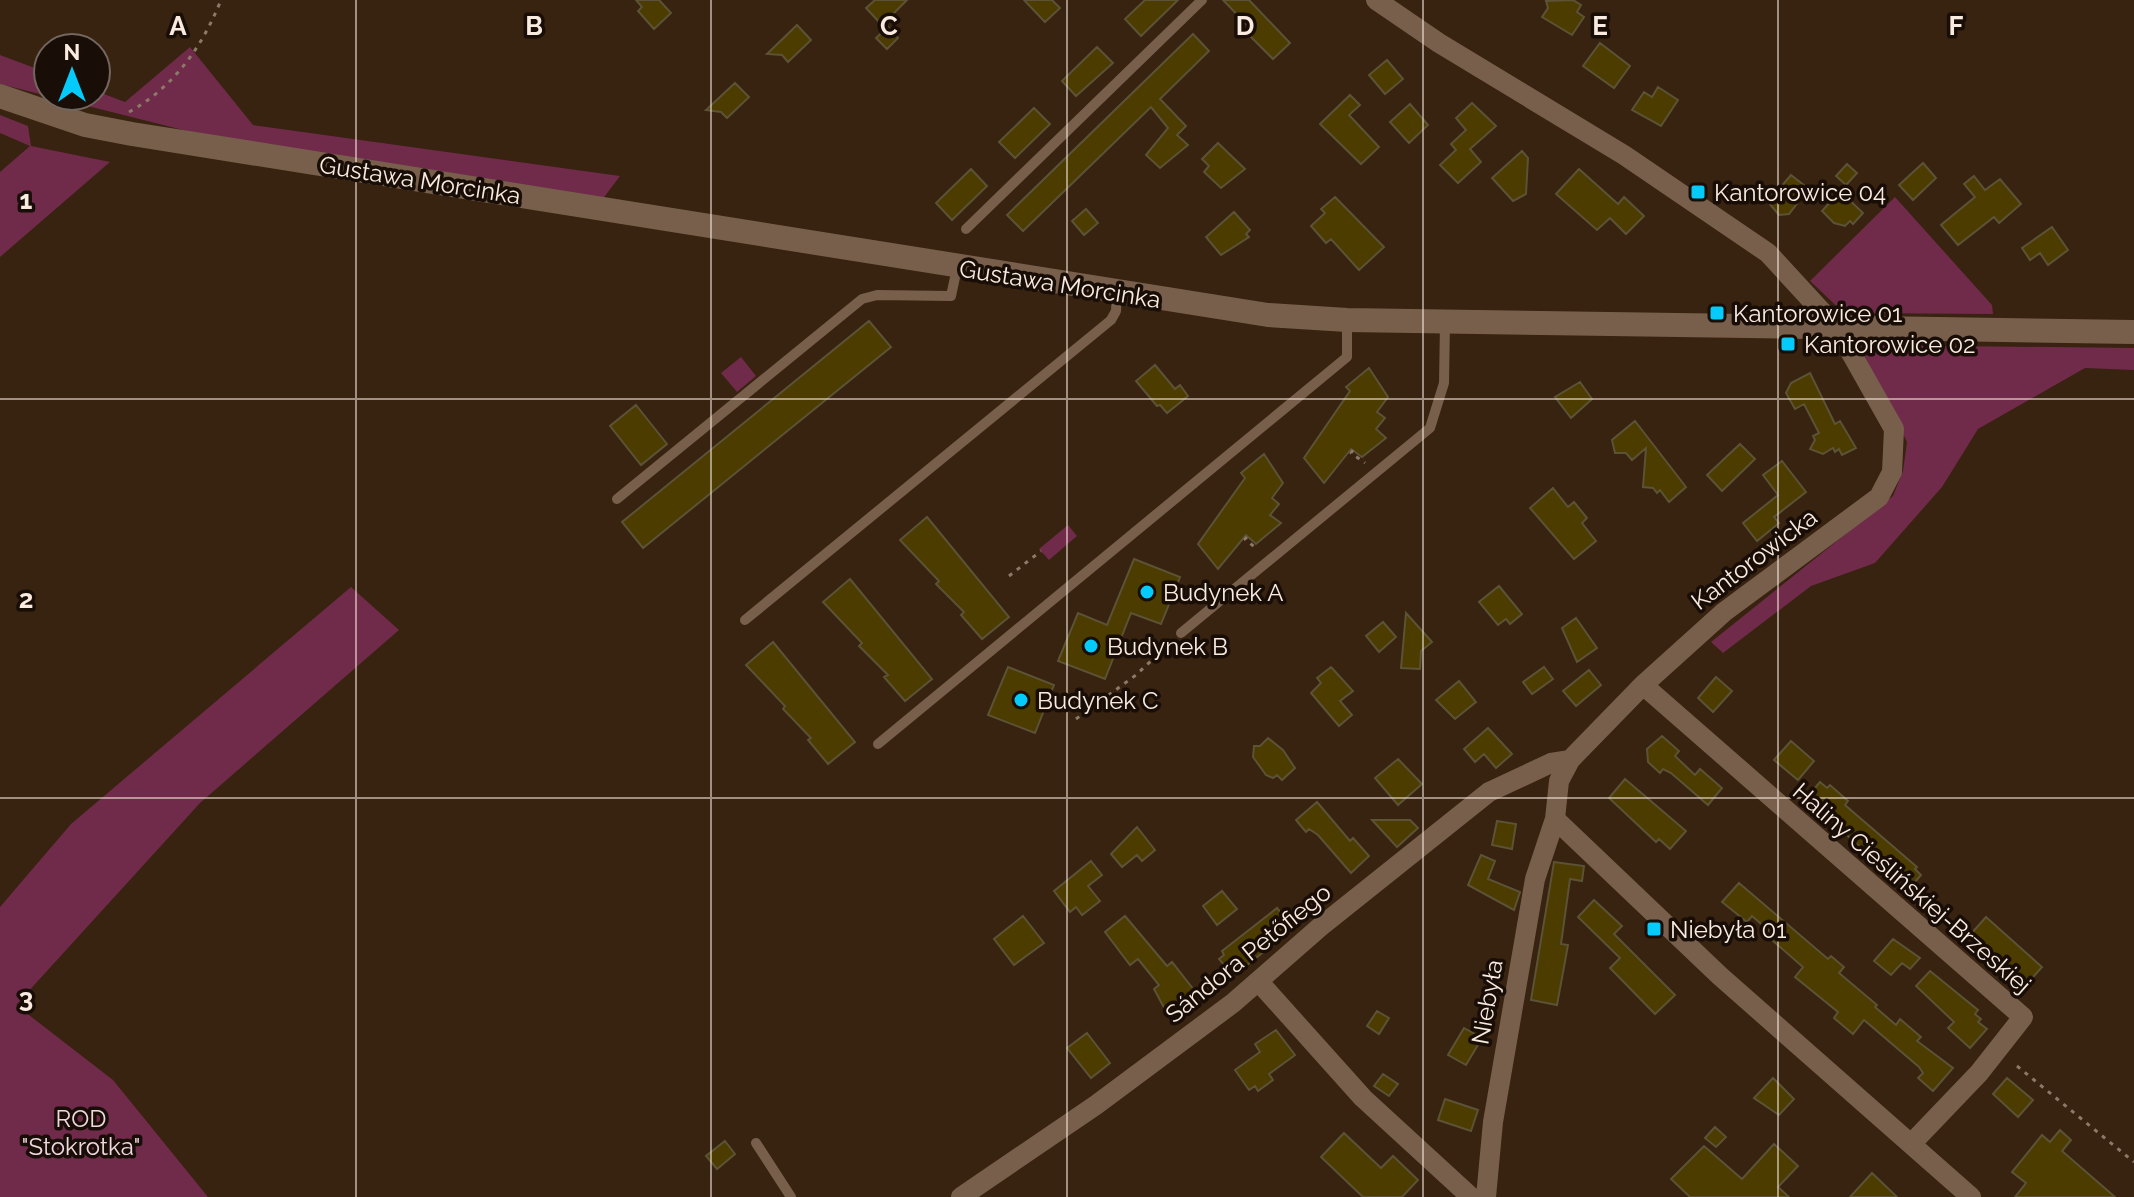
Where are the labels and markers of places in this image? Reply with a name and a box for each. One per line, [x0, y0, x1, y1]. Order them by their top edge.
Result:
place label: Kantorowice 04 [1714, 178, 1886, 207]
marker: Kantorowice 04 [1689, 183, 1707, 201]
place label: Kantorowice 01 [1733, 299, 1902, 328]
marker: Kantorowice 01 [1708, 304, 1726, 322]
place label: Kantorowice 02 [1804, 330, 1976, 359]
marker: Kantorowice 02 [1779, 335, 1797, 353]
place label: Budynek A [1163, 578, 1284, 607]
marker: Budynek A [1138, 583, 1156, 601]
place label: Budynek B [1107, 632, 1228, 661]
marker: Budynek B [1082, 637, 1100, 655]
place label: Budynek C [1037, 686, 1159, 715]
marker: Budynek C [1012, 691, 1030, 709]
place label: Niebyła 01 [1670, 915, 1786, 944]
marker: Niebyła 01 [1645, 920, 1663, 938]

